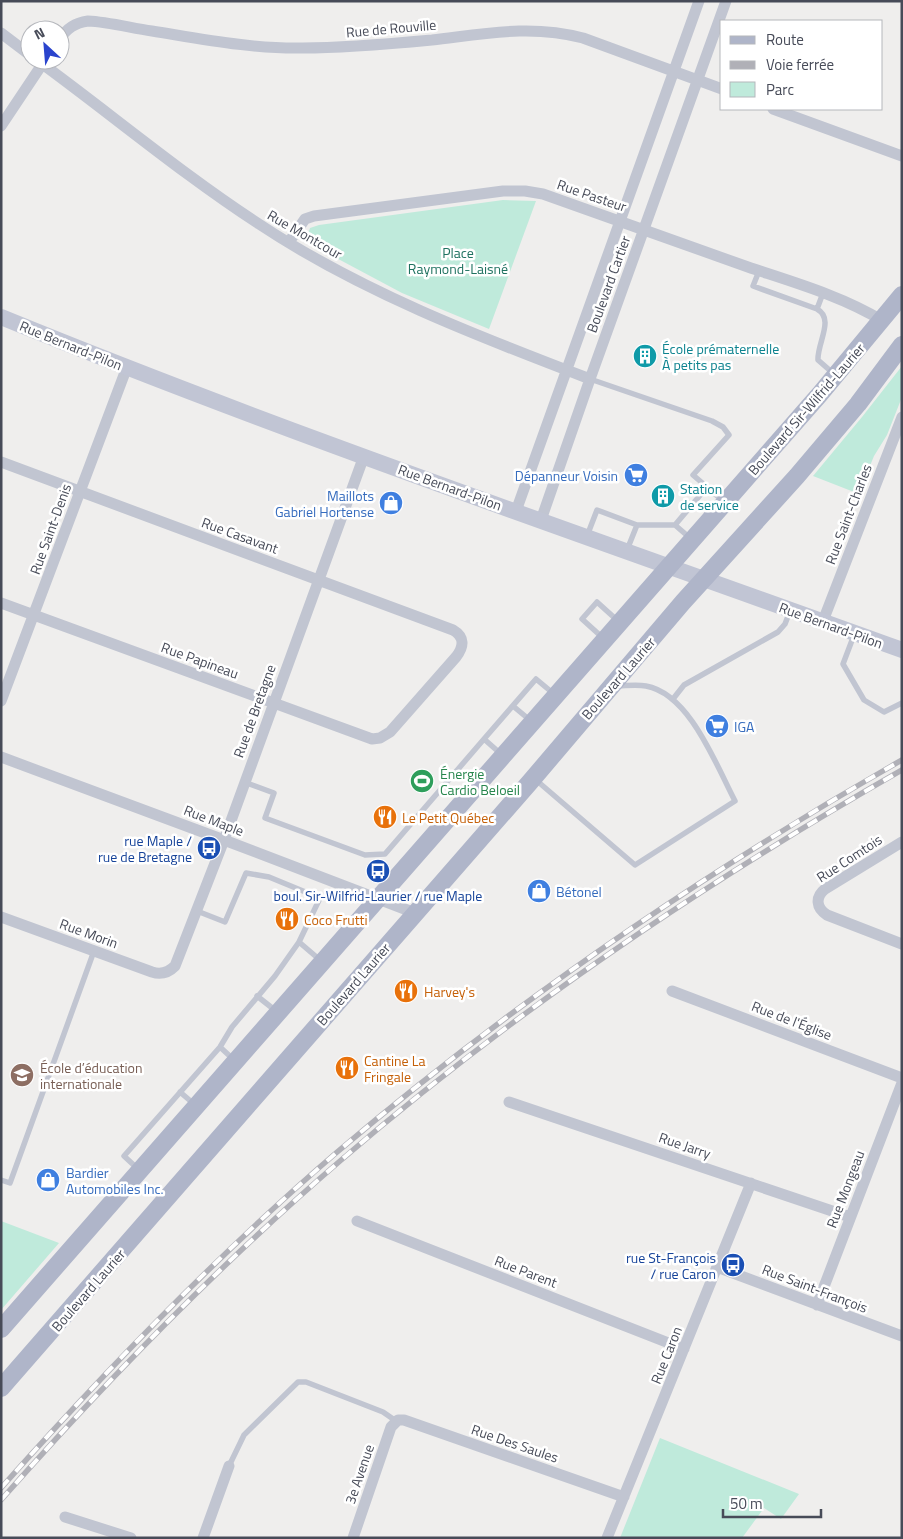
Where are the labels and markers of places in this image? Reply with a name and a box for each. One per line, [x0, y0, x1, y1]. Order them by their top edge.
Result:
place label: École prématernelle À petits pas [662, 338, 779, 375]
building icon: École prématernelle À petits pas [632, 343, 658, 369]
supermarket icon: Dépanneur Voisin [623, 462, 649, 488]
place label: Dépanneur Voisin [515, 465, 618, 486]
place label: Station de service [680, 478, 739, 515]
building icon: Station de service [650, 483, 676, 509]
place label: Maillots Gabriel Hortense [275, 485, 374, 522]
shop icon: Maillots Gabriel Hortense [378, 490, 404, 516]
supermarket icon: IGA [704, 713, 730, 739]
place label: IGA [734, 716, 755, 737]
place label: Énergie Cardio Beloeil [440, 763, 520, 800]
sports icon: Énergie Cardio Beloeil [409, 768, 435, 794]
restaurant icon: Le Petit Québec [372, 804, 398, 830]
place label: Le Petit Québec [402, 807, 494, 828]
place label: rue Maple / rue de Bretagne [98, 830, 192, 867]
bus stop icon: rue Maple / rue de Bretagne [196, 835, 222, 861]
bus stop icon: boul. Sir-Wilfrid-Laurier / rue Maple [365, 858, 391, 884]
shop icon: Bétonel [526, 878, 552, 904]
place label: Bétonel [556, 881, 602, 902]
place label: boul. Sir-Wilfrid-Laurier / rue Maple [274, 885, 482, 906]
restaurant icon: Coco Frutti [274, 906, 300, 932]
place label: Coco Frutti [304, 909, 368, 930]
restaurant icon: Harvey's [393, 978, 419, 1004]
place label: Harvey's [424, 981, 475, 1002]
place label: Cantine La Fringale [364, 1050, 425, 1087]
restaurant icon: Cantine La Fringale [334, 1055, 360, 1081]
place label: École d’éducation internationale [40, 1057, 142, 1094]
school or university icon: École d’éducation internationale [9, 1062, 35, 1088]
place label: Bardier Automobiles Inc. [66, 1162, 164, 1199]
shop icon: Bardier Automobiles Inc. [35, 1167, 61, 1193]
place label: rue St-François / rue Caron [626, 1247, 716, 1284]
bus stop icon: rue St-François / rue Caron [720, 1252, 746, 1278]

